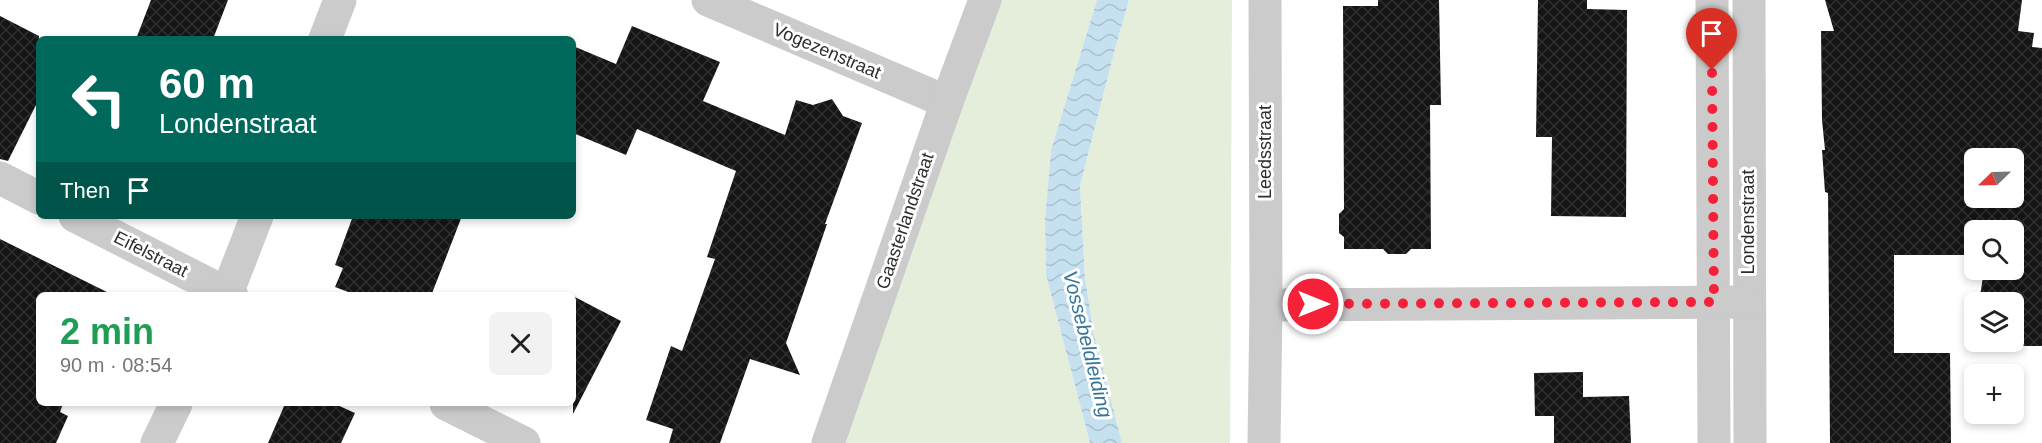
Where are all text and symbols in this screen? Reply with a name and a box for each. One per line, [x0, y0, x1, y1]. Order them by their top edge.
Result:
pin [1686, 8, 1737, 70]
icon: arrive [1695, 17, 1728, 50]
street label: Vogezenstraat [770, 19, 884, 83]
icon: left [60, 60, 138, 138]
text: 60 m [159, 60, 255, 107]
street label: Leedsstraat [1255, 105, 1275, 199]
text: Londenstraat [159, 109, 317, 139]
north arrow [1964, 148, 2024, 208]
map controls [1964, 148, 2024, 424]
street label: Gaasterlandstraat [872, 150, 938, 292]
street label: Londenstraat [1738, 169, 1758, 275]
icon: arrive [122, 174, 155, 207]
text: Then [60, 178, 110, 203]
button: search [1964, 220, 2024, 280]
street label: Eifelstraat [111, 227, 191, 281]
water label: Vossebeldleiding [1059, 268, 1117, 420]
position arrow [1281, 272, 1345, 336]
button: layers [1964, 292, 2024, 352]
text: 2 min [60, 311, 154, 352]
button: close [489, 312, 552, 375]
text: 90 m · 08:54 [60, 354, 172, 376]
button: + [1964, 364, 2024, 424]

